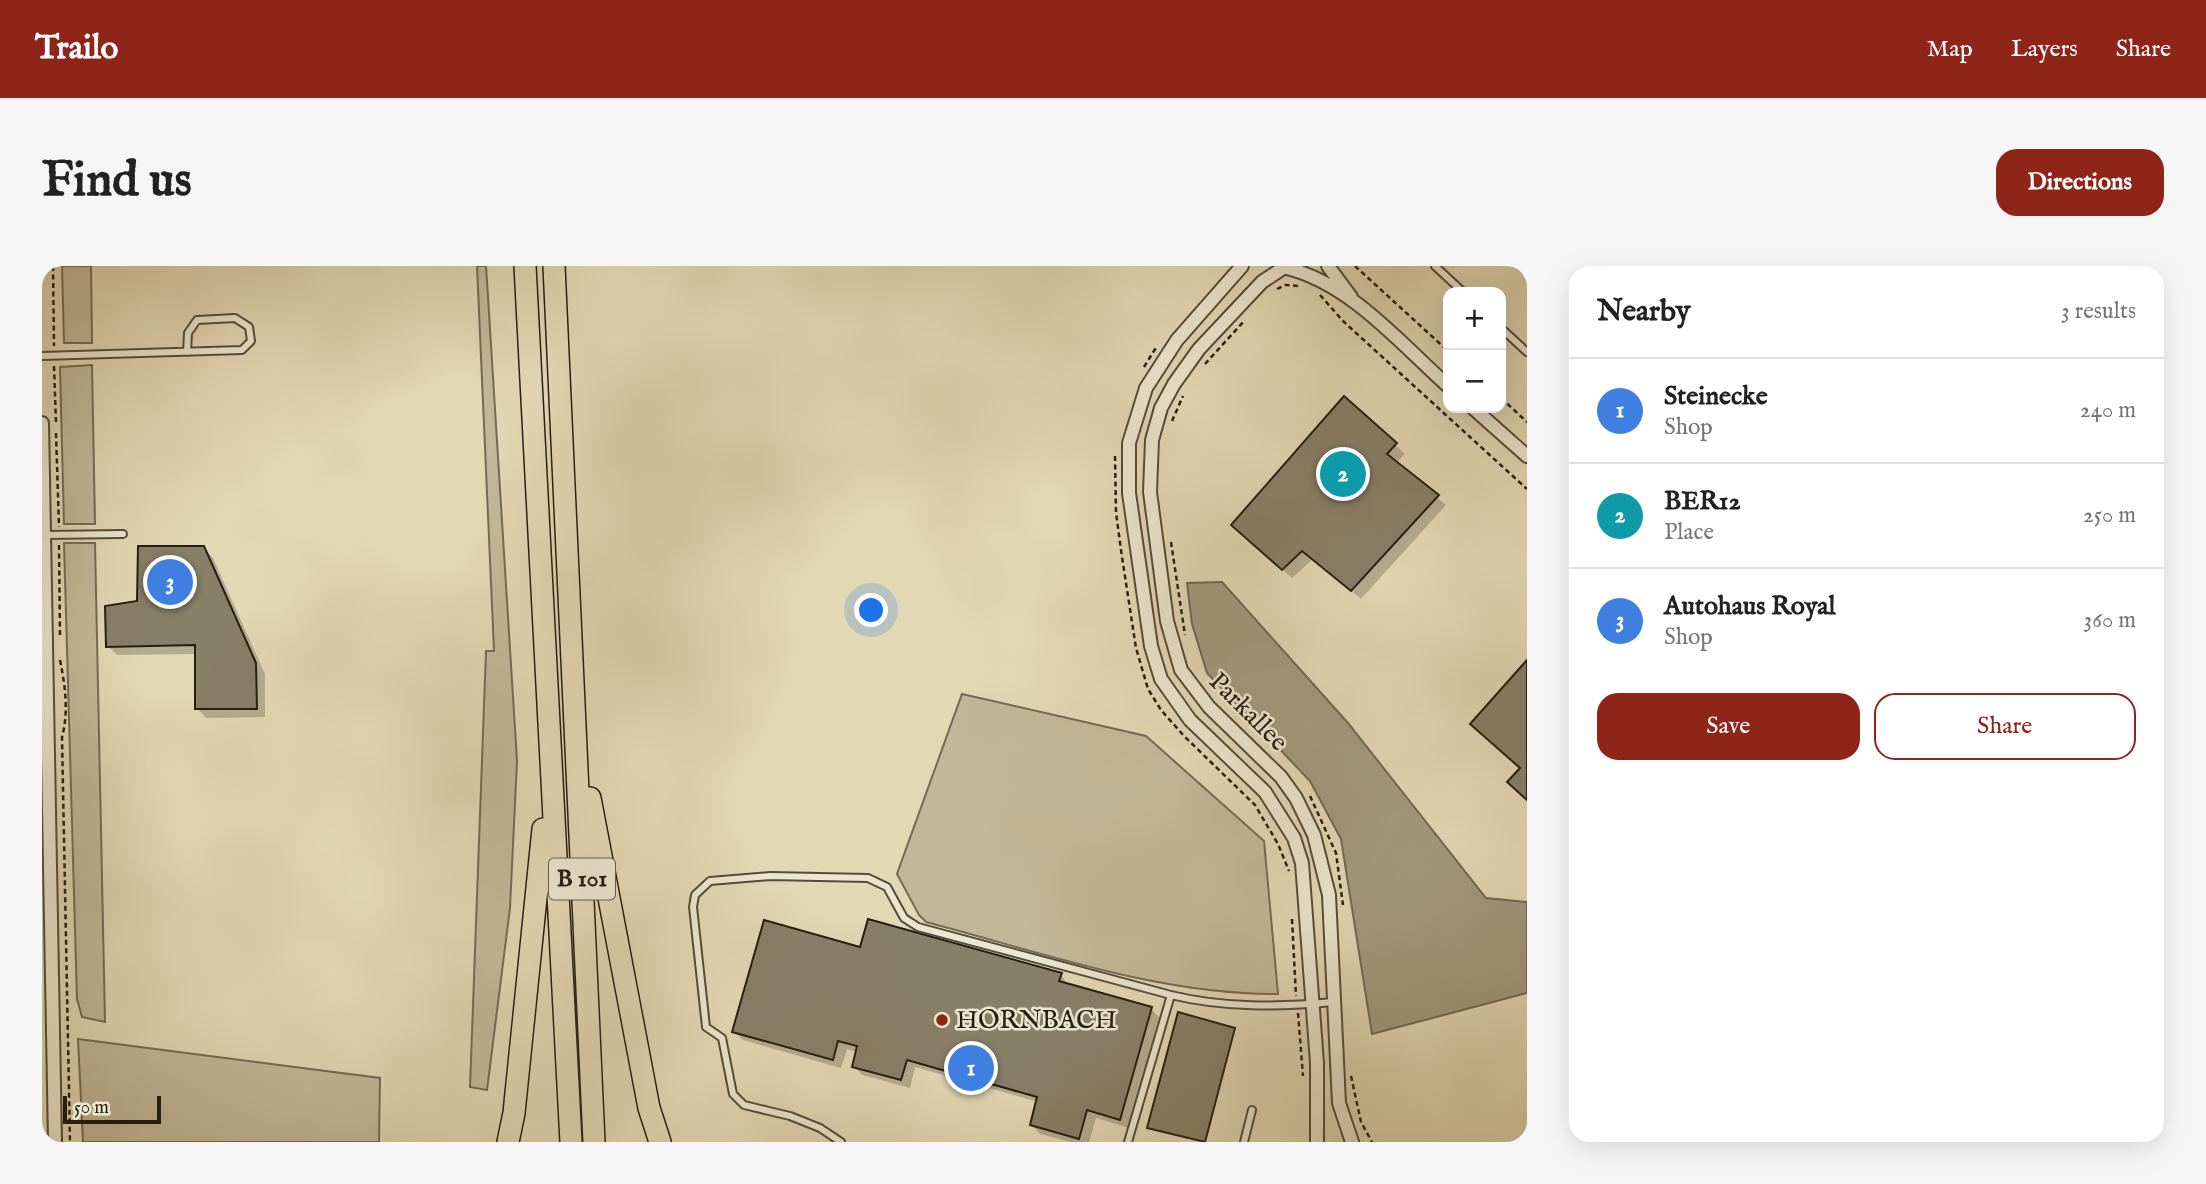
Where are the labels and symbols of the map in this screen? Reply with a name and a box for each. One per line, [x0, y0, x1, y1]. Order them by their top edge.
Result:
pin: 2 [1320, 448, 1366, 500]
pin: 3 [147, 556, 193, 608]
your location [854, 593, 888, 627]
street label: Parkallee [1201, 665, 1295, 759]
road number: B 101 [549, 858, 615, 900]
place label: HORNBACH [956, 1004, 1117, 1037]
marker: HORNBACH [934, 1012, 950, 1028]
pin: 1 [948, 1042, 994, 1094]
scale bar [63, 1093, 161, 1125]

